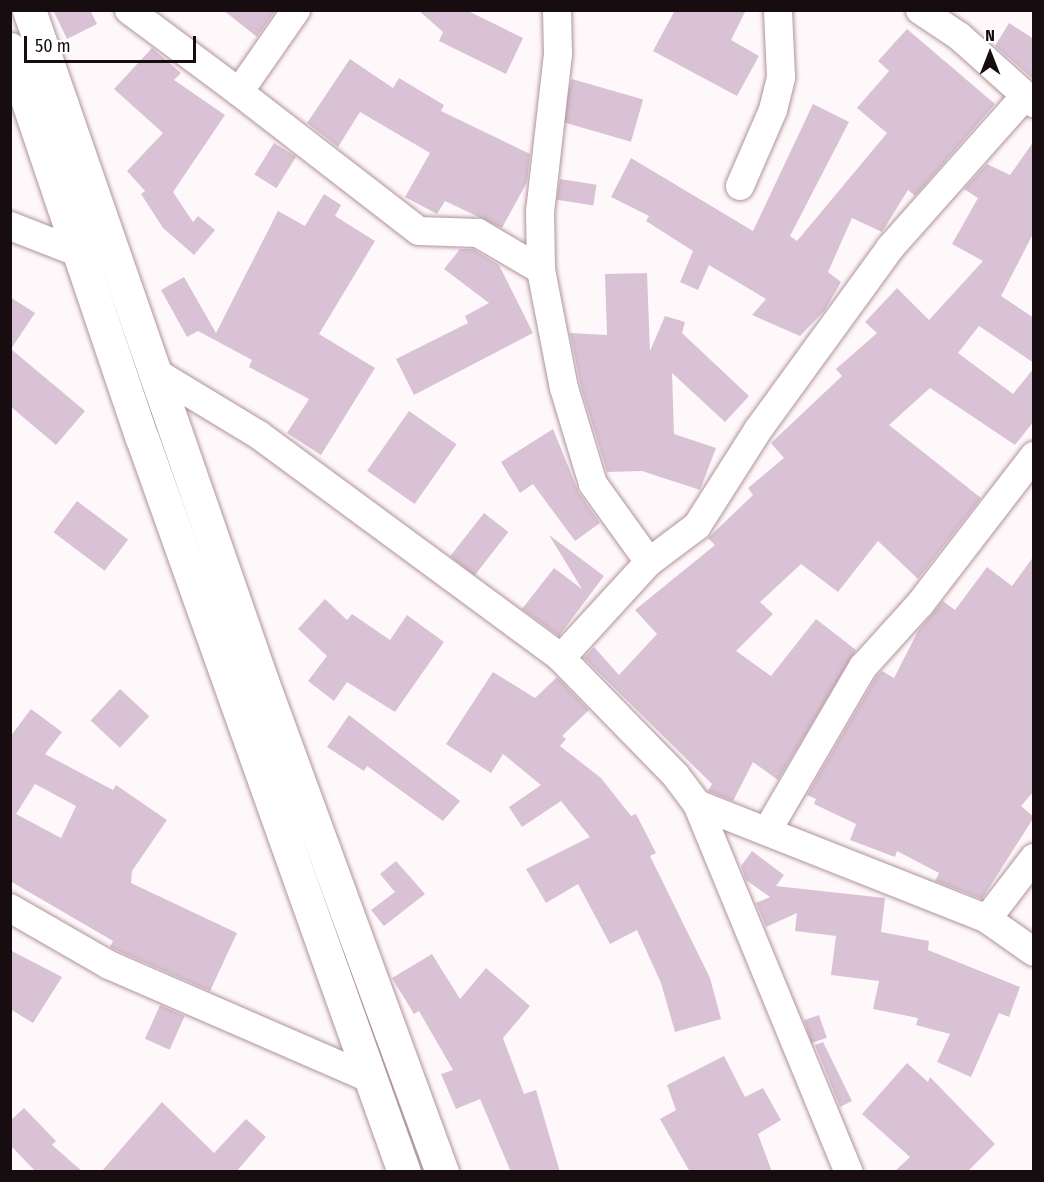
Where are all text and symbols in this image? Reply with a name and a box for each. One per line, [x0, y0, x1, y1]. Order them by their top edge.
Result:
scale bar [27, 24, 200, 62]
north arrow [960, 24, 1020, 84]
text: N [985, 26, 995, 45]
text: 50 m [35, 35, 71, 57]

